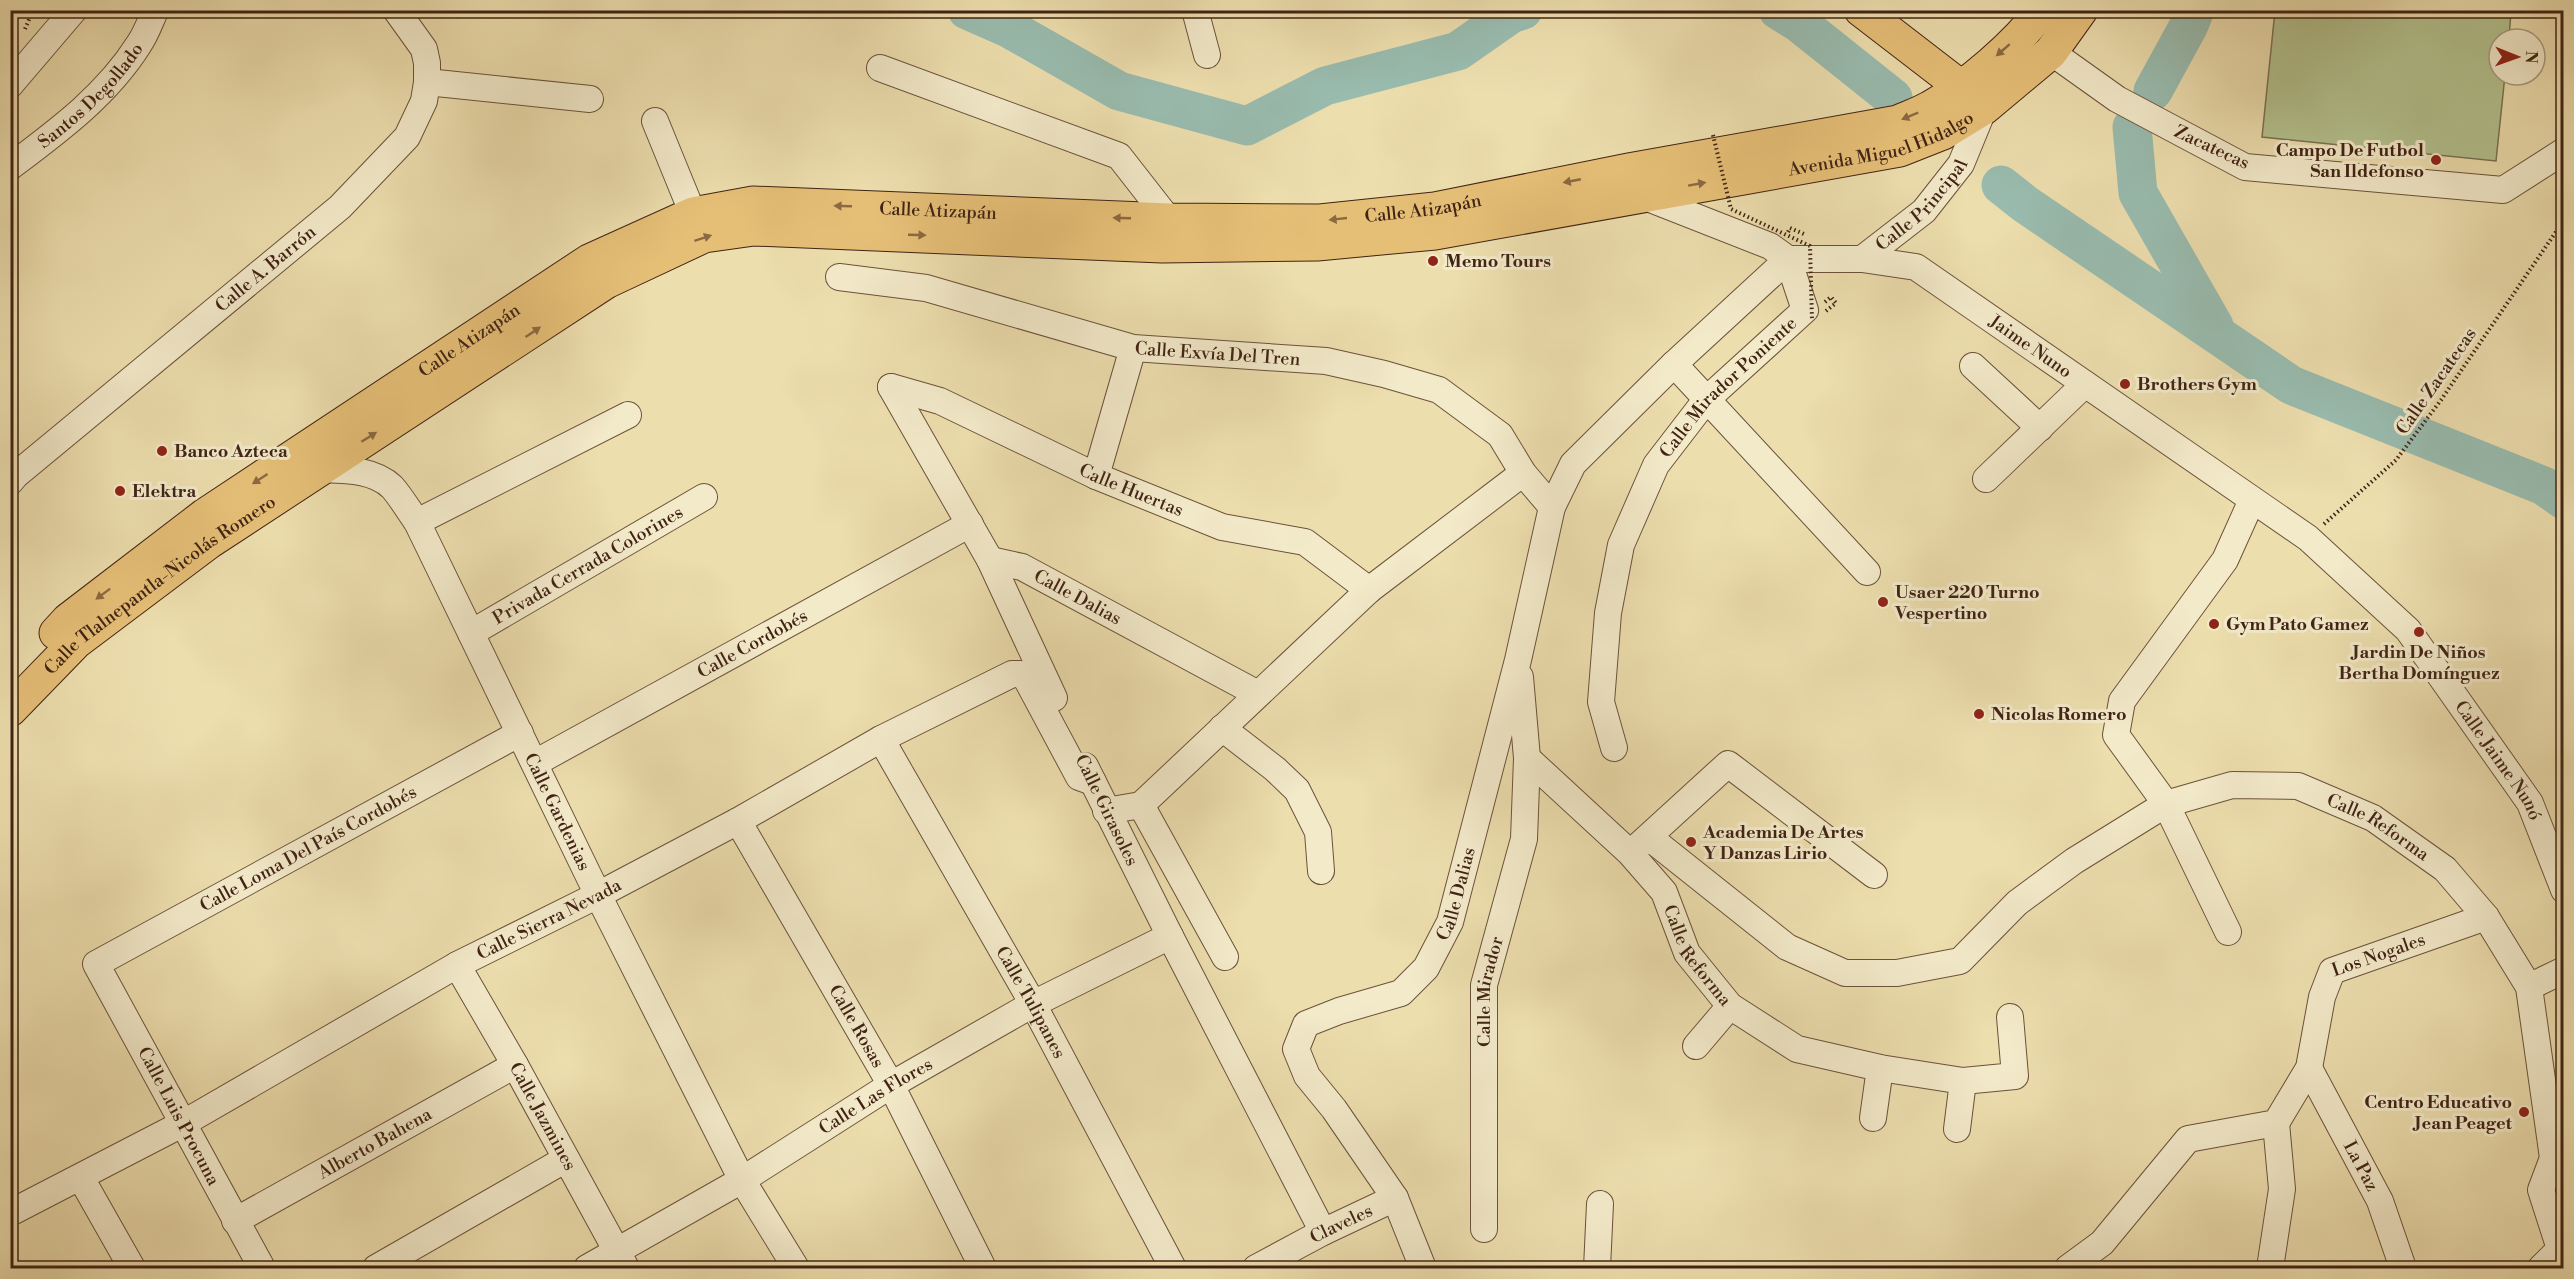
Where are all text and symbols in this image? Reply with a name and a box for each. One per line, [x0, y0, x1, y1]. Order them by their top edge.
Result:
north arrow [2487, 27, 2547, 87]
street label: Santos Degollado [33, 39, 149, 154]
one-way arrow [1995, 44, 2011, 57]
text: N [2521, 51, 2541, 64]
street label: Avenida Miguel Hidalgo [1786, 106, 1978, 182]
one-way arrow [1901, 111, 1919, 121]
street label: Zacatecas [2170, 120, 2253, 175]
place label: Campo De Futbol San Ildefonso [2276, 139, 2424, 183]
marker: Campo De Futbol San Ildefonso [2429, 153, 2443, 167]
street label: Calle Principal [1871, 156, 1974, 256]
one-way arrow [1562, 177, 1581, 186]
one-way arrow [1688, 179, 1707, 188]
street label: Calle Atizapán [1364, 189, 1484, 228]
street label: Calle Atizapán [879, 197, 997, 225]
one-way arrow [834, 202, 853, 211]
one-way arrow [1113, 213, 1132, 222]
one-way arrow [1328, 214, 1347, 224]
street label: Calle A. Barrón [211, 220, 321, 317]
one-way arrow [908, 231, 927, 240]
one-way arrow [694, 233, 712, 242]
place label: Memo Tours [1445, 250, 1551, 273]
marker: Memo Tours [1426, 254, 1440, 268]
street label: Calle Atizapán [414, 299, 525, 383]
street label: Jaime Nuno [1984, 309, 2076, 383]
street label: Calle Mirador Poniente [1655, 312, 1802, 463]
street label: Calle Zacatecas [2391, 323, 2482, 439]
one-way arrow [524, 326, 541, 337]
street label: Calle Exvía Del Tren [1134, 337, 1301, 371]
place label: Brothers Gym [2137, 373, 2258, 396]
marker: Brothers Gym [2118, 377, 2132, 391]
one-way arrow [361, 432, 377, 443]
place label: Banco Azteca [174, 440, 288, 463]
marker: Banco Azteca [155, 444, 169, 458]
street label: Calle Huertas [1075, 459, 1187, 522]
one-way arrow [252, 473, 268, 484]
place label: Elektra [132, 480, 197, 503]
marker: Elektra [113, 484, 127, 498]
street label: Calle Tlalnepantla-Nicolás Romero [39, 490, 280, 680]
street label: Privada Cerrada Colorines [488, 501, 687, 630]
street label: Calle Dalias [1030, 564, 1125, 630]
place label: Usaer 220 Turno Vespertino [1894, 581, 2040, 625]
one-way arrow [95, 587, 110, 599]
marker: Usaer 220 Turno Vespertino [1876, 595, 1890, 609]
street label: Calle Cordobés [693, 604, 812, 684]
place label: Gym Pato Gamez [2226, 613, 2369, 636]
marker: Gym Pato Gamez [2207, 617, 2221, 631]
marker: Jardin De Niños Bertha Domínguez [2412, 625, 2426, 639]
place label: Jardin De Niños Bertha Domínguez [2339, 641, 2500, 685]
street label: Calle Jaime Nunó [2449, 696, 2547, 824]
place label: Nicolas Romero [1991, 703, 2127, 726]
marker: Nicolas Romero [1972, 707, 1986, 721]
street label: Calle Gardenias [519, 749, 595, 875]
street label: Calle Girasoles [1070, 751, 1144, 870]
street label: Calle Loma Del País Cordobés [196, 780, 421, 917]
street label: Calle Reforma [2323, 789, 2434, 867]
place label: Academia De Artes Y Danzas Lirio [1702, 821, 1864, 865]
marker: Academia De Artes Y Danzas Lirio [1684, 835, 1698, 849]
street label: Calle Dalias [1431, 845, 1481, 945]
street label: Calle Sierra Nevada [473, 873, 626, 965]
street label: Calle Reforma [1658, 902, 1737, 1012]
street label: Los Nogales [2329, 928, 2429, 982]
street label: Calle Mirador [1473, 934, 1509, 1047]
street label: Calle Tulipanes [990, 942, 1071, 1063]
street label: Calle Rosas [823, 981, 890, 1072]
street label: Calle Luis Procuna [132, 1043, 225, 1190]
street label: Calle Las Flores [814, 1053, 937, 1140]
street label: Calle Jazmines [504, 1058, 581, 1175]
place label: Centro Educativo Jean Peaget [2364, 1091, 2513, 1135]
street label: Alberto Bahena [313, 1102, 437, 1185]
marker: Centro Educativo Jean Peaget [2517, 1105, 2531, 1119]
street label: La Paz [2338, 1137, 2384, 1195]
street label: Claveles [1306, 1199, 1376, 1249]

